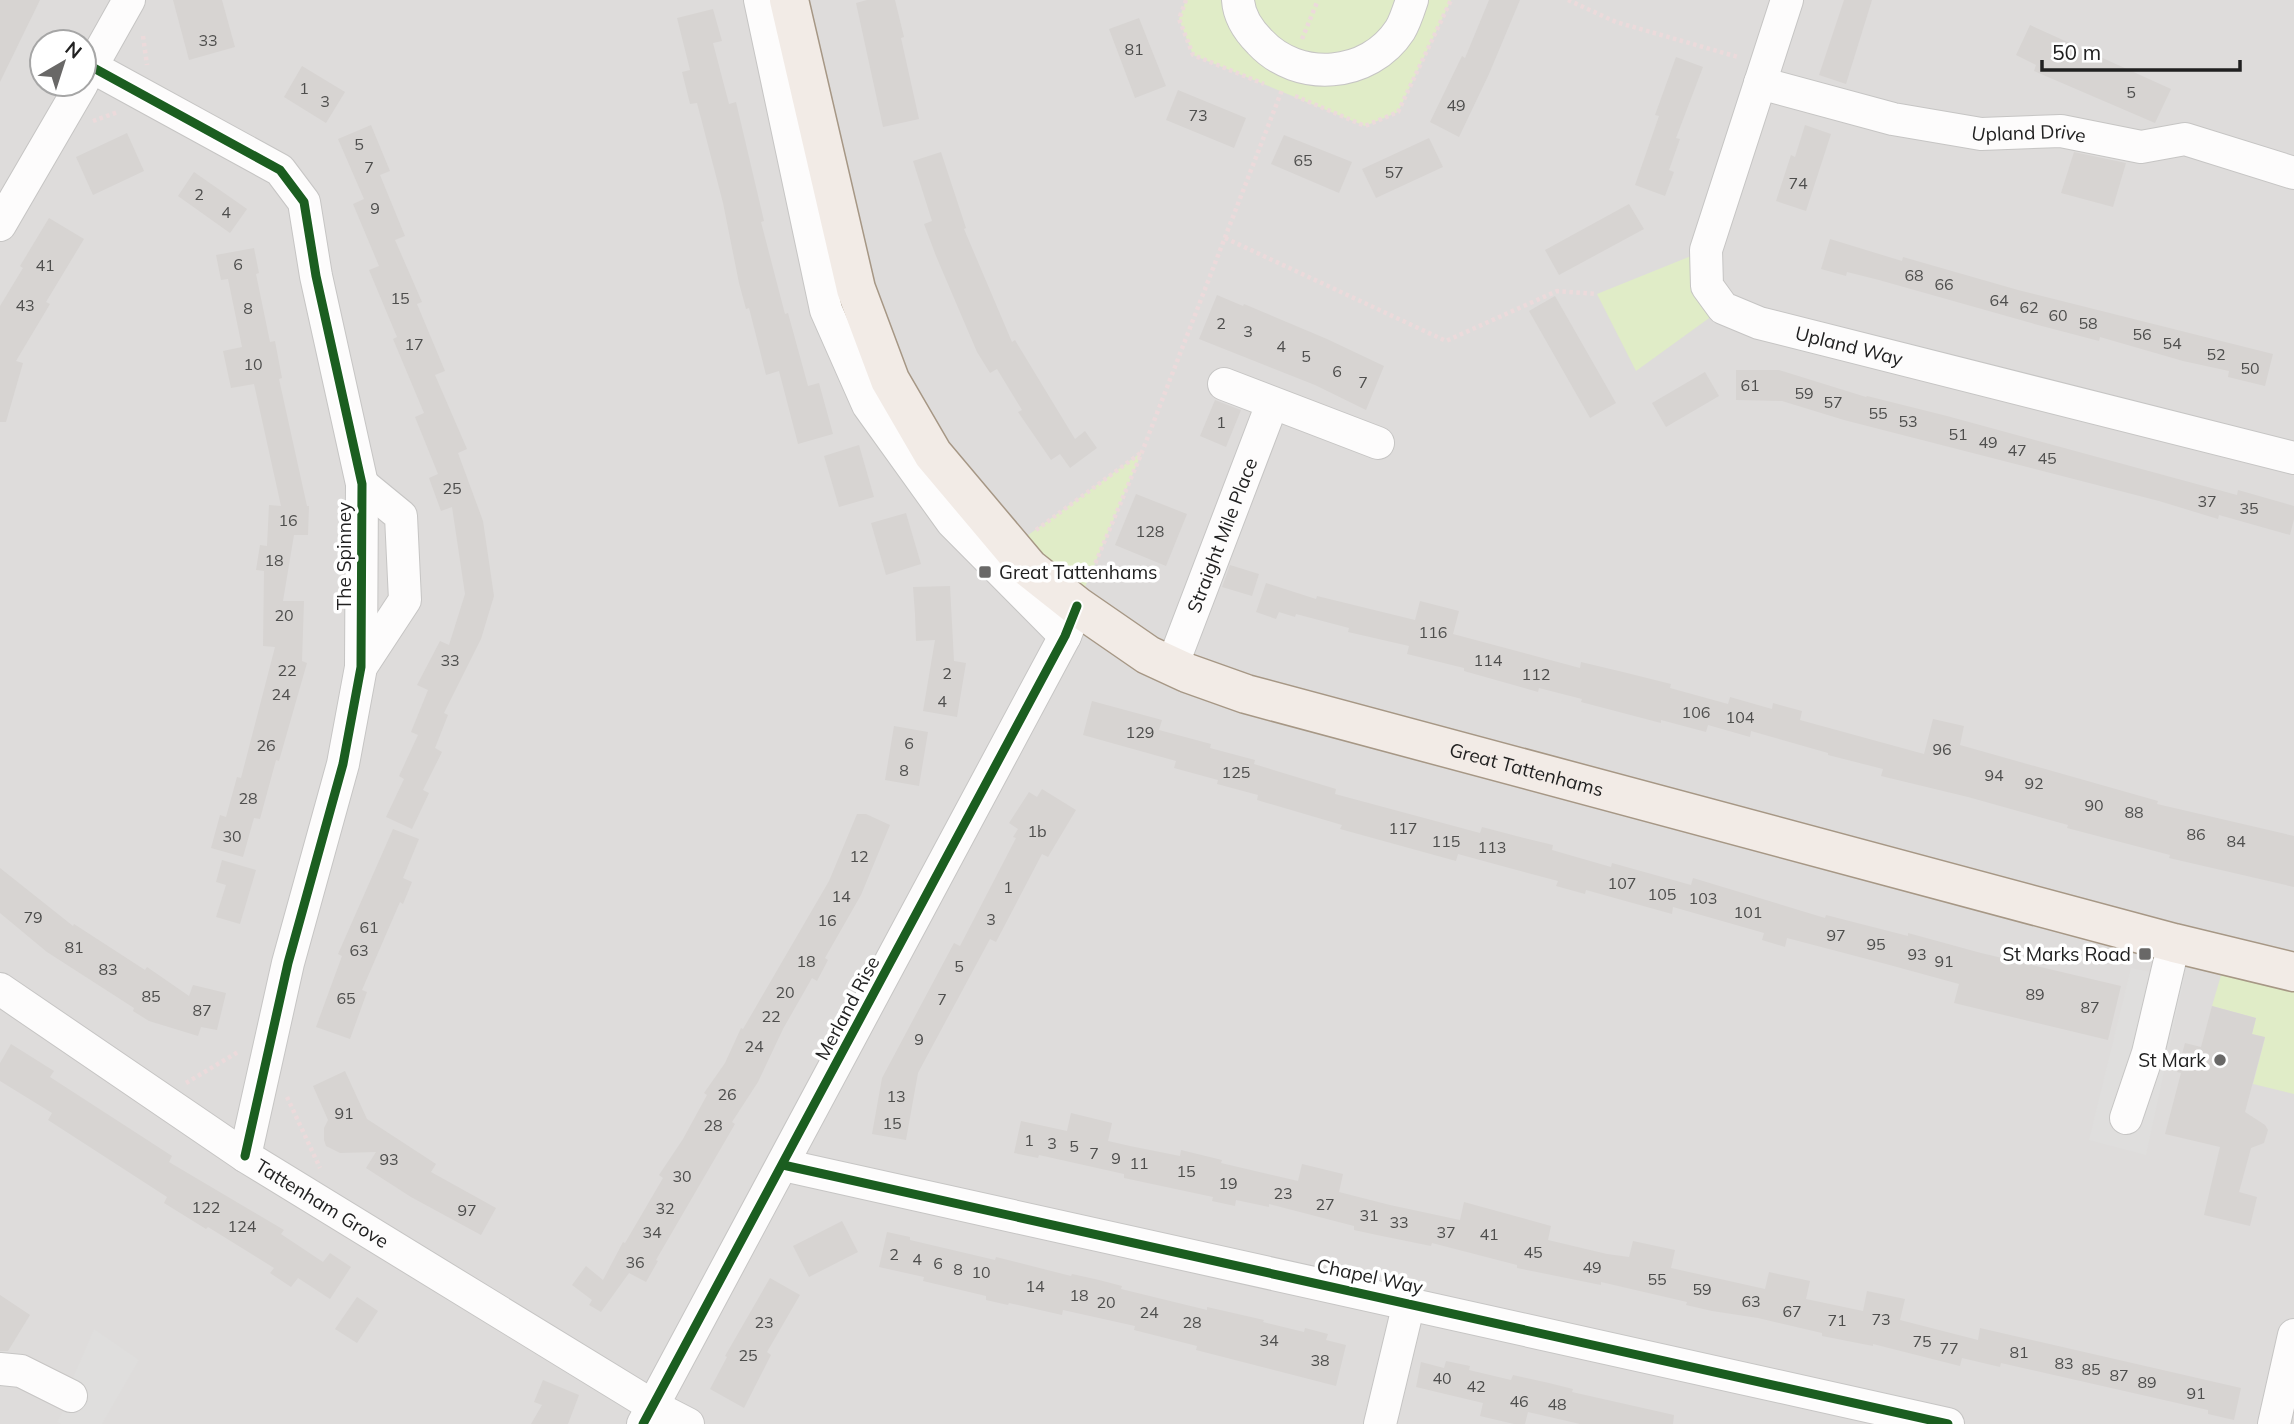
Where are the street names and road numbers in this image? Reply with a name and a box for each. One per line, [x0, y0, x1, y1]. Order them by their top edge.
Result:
street label: Upland Drive [1970, 119, 2088, 148]
street label: Upland Way [1793, 321, 1906, 371]
street label: Straight Mile Place [1181, 454, 1262, 616]
street label: The Spinney [332, 502, 356, 610]
street label: Great Tattenhams [1447, 737, 1606, 801]
street label: Merland Rise [810, 952, 884, 1064]
street label: Tattenham Grove [251, 1153, 393, 1253]
street label: Chapel Way [1315, 1253, 1425, 1299]

